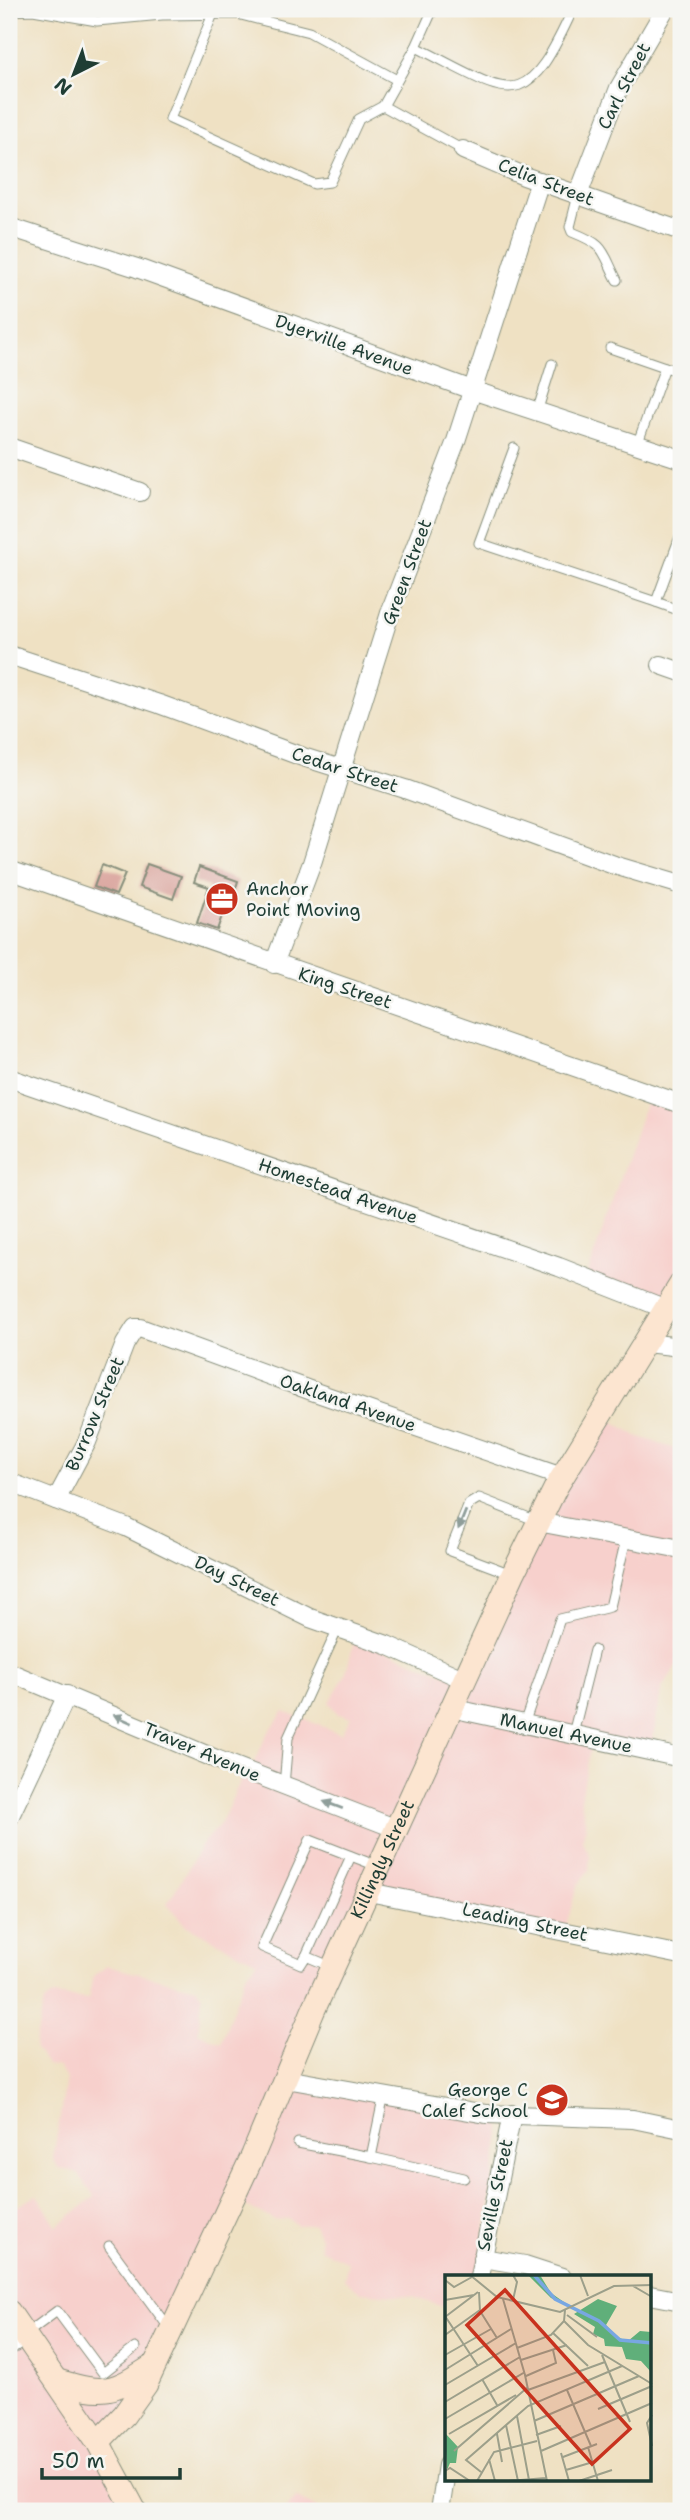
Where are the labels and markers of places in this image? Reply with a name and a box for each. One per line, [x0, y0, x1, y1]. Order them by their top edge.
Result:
place label: Anchor Point Moving [246, 877, 360, 922]
office icon: Anchor Point Moving [203, 880, 241, 918]
place label: George C Calef School [421, 2078, 529, 2123]
school or university icon: George C Calef School [533, 2081, 571, 2119]

